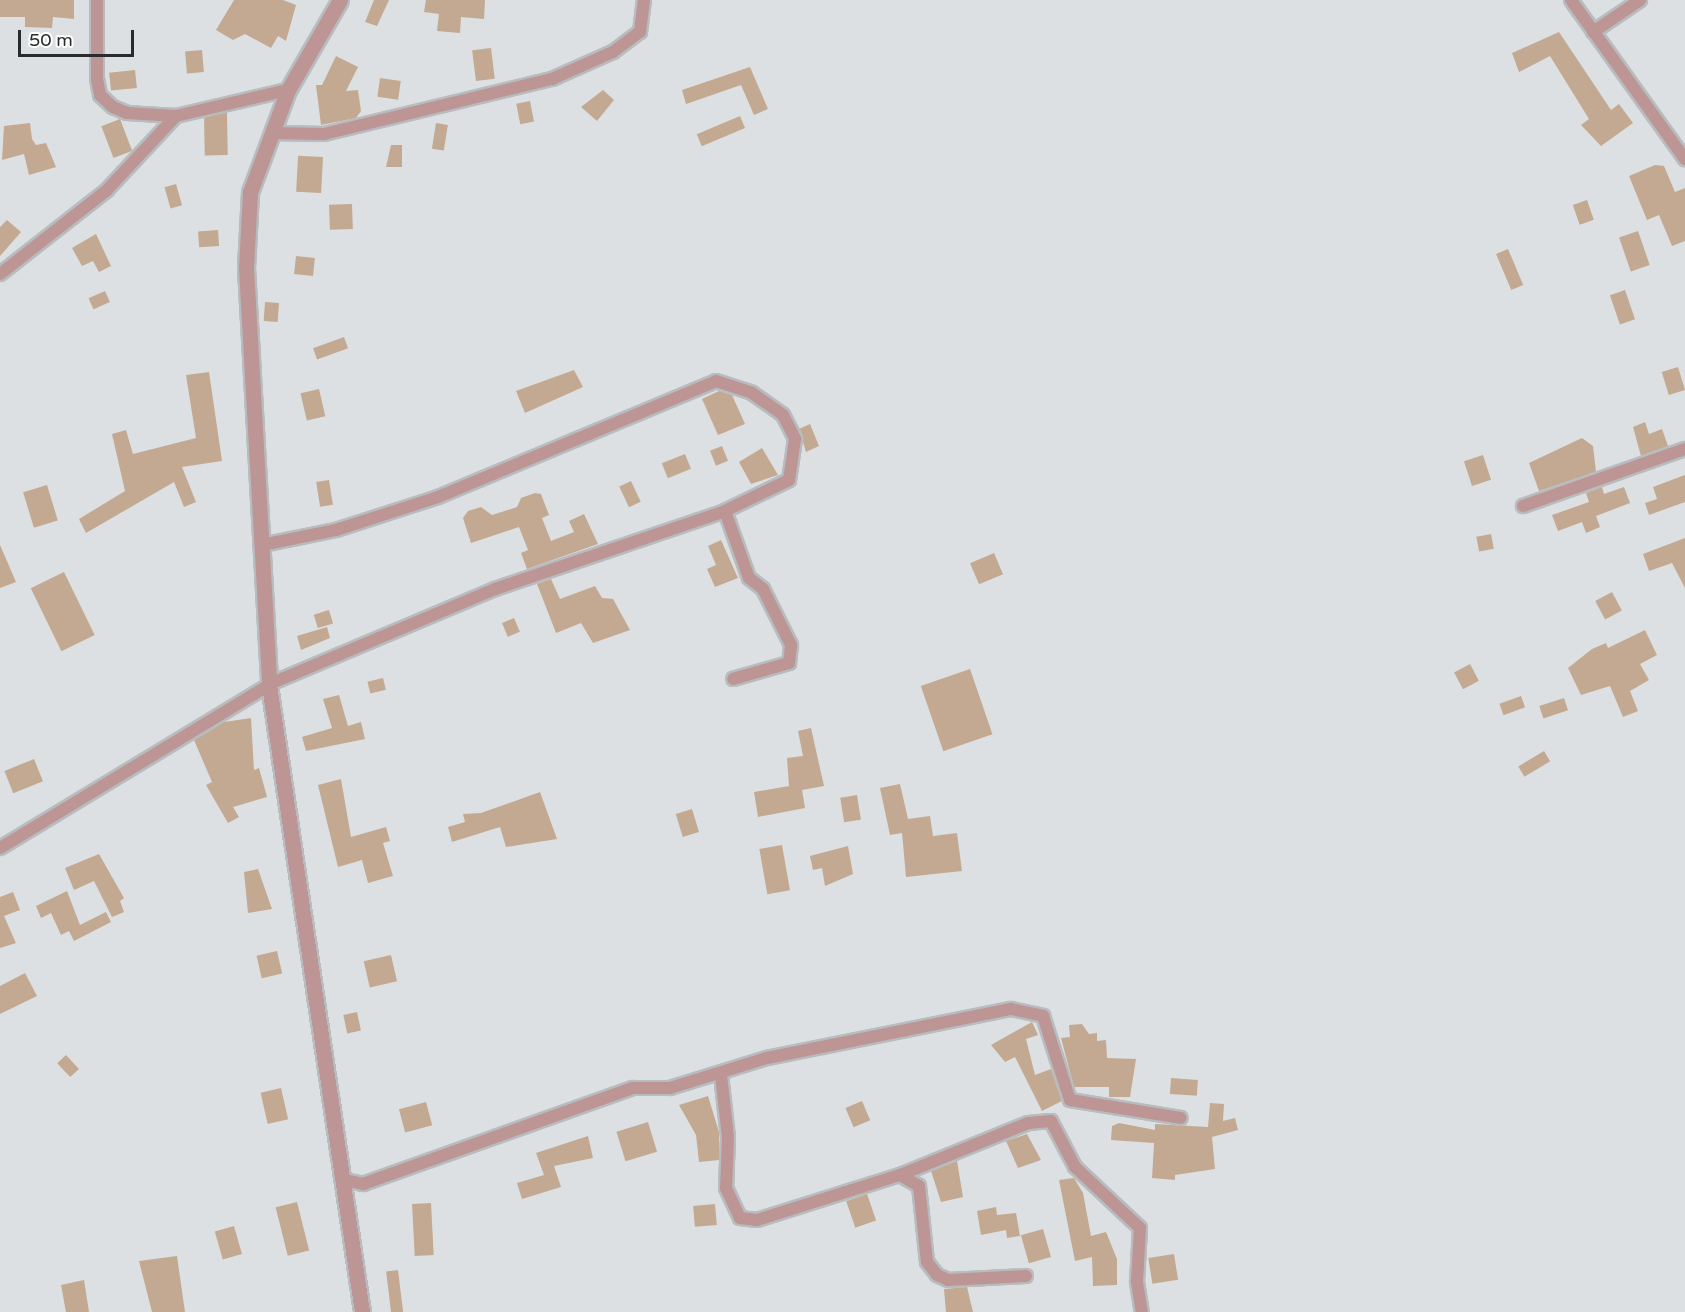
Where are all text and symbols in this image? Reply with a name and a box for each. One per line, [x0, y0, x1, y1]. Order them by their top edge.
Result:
scale bar [21, 18, 136, 56]
text: 50 m [29, 29, 73, 51]

